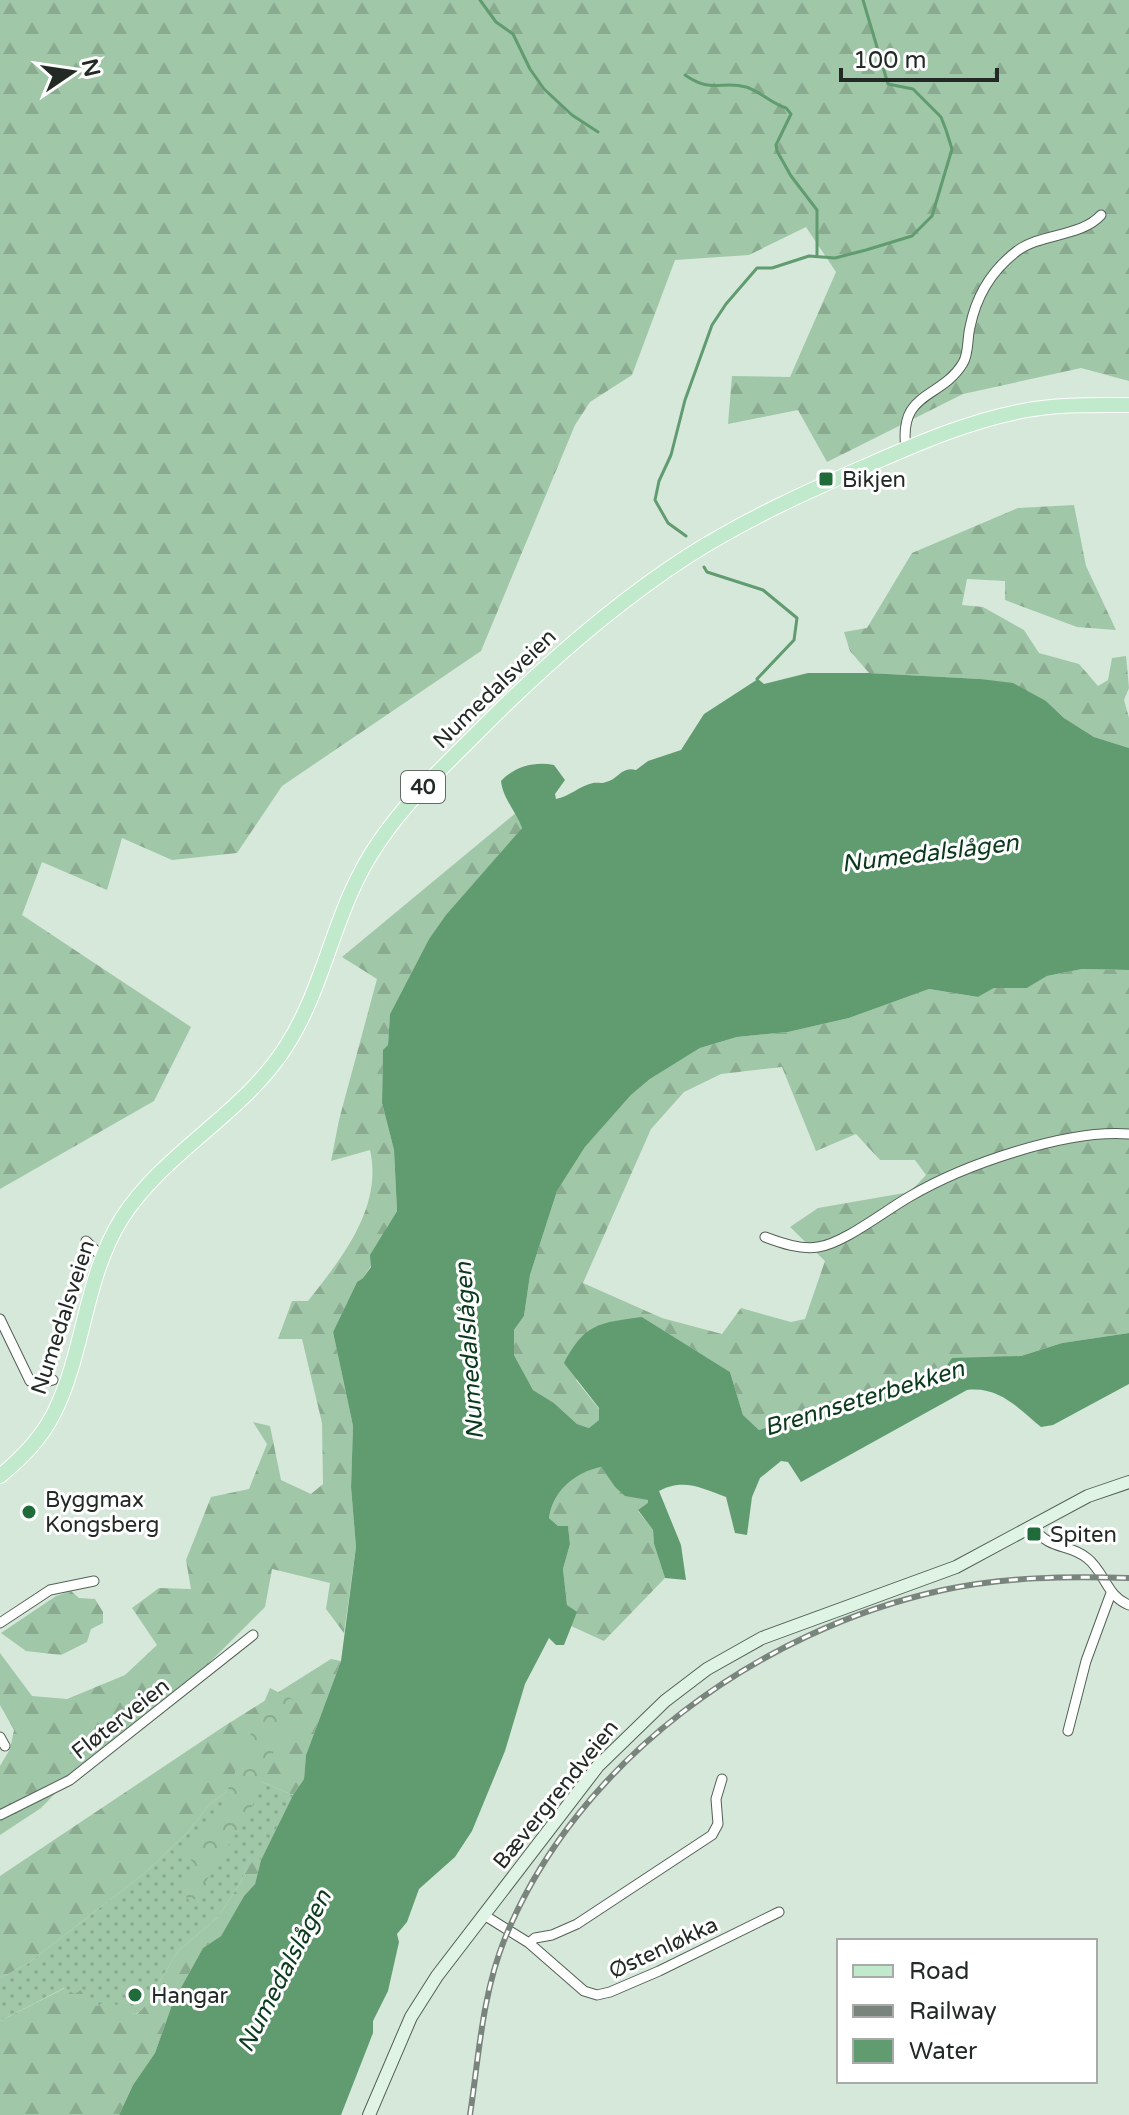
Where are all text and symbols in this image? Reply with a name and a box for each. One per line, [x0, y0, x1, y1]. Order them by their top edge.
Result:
north arrow [32, 32, 112, 112]
scale bar [841, 32, 997, 82]
text: 100 m [853, 46, 927, 75]
text: N [76, 56, 105, 79]
place label: Bikjen [842, 467, 906, 493]
marker: Bikjen [817, 470, 835, 488]
street label: Numedalsveien [428, 623, 562, 754]
road number: 40 [401, 771, 445, 803]
water label: Numedalslågen [840, 828, 1022, 879]
street label: Numedalsveien [26, 1237, 100, 1398]
water label: Numedalslågen [449, 1260, 490, 1441]
water label: Brennseterbekken [761, 1354, 969, 1443]
place label: Byggmax Kongsberg [45, 1487, 159, 1538]
marker: Byggmax Kongsberg [20, 1503, 38, 1521]
place label: Spiten [1050, 1522, 1117, 1548]
marker: Spiten [1025, 1525, 1043, 1543]
street label: Fløterveien [67, 1673, 174, 1765]
street label: Bævergrendveien [488, 1715, 624, 1874]
water label: Numedalslågen [231, 1884, 338, 2057]
street label: Østenløkka [605, 1911, 722, 1984]
legend [837, 1939, 1097, 2083]
text: Road [909, 1957, 969, 1986]
place label: Hangar [151, 1983, 229, 2009]
marker: Hangar [126, 1986, 144, 2004]
text: Railway [909, 1997, 997, 2026]
text: Water [909, 2037, 978, 2066]

